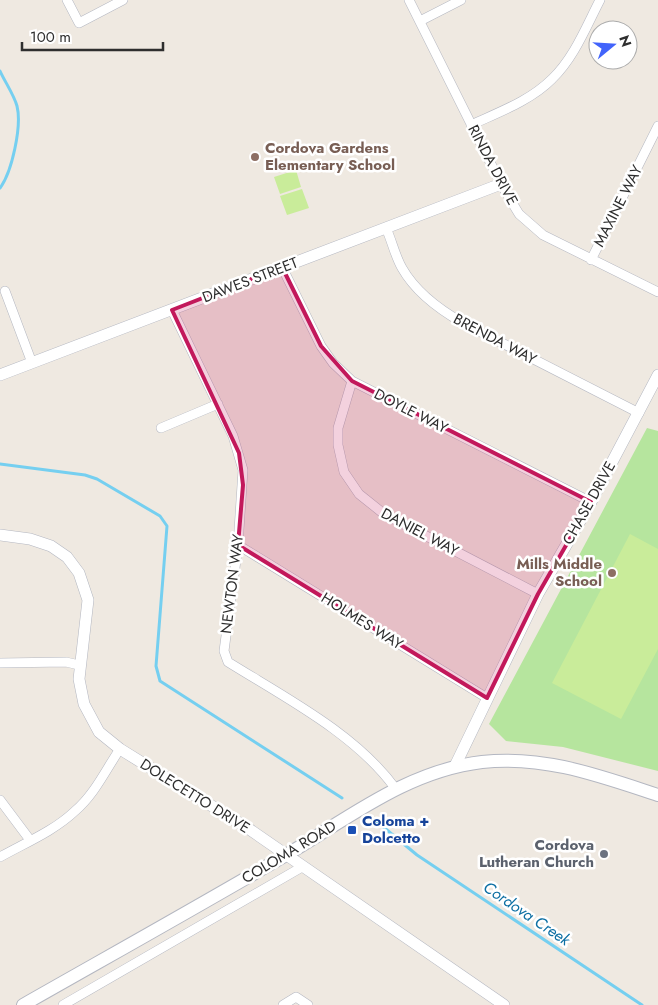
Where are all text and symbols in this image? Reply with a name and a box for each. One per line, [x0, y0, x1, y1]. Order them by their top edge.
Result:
scale bar [22, 20, 164, 52]
north arrow [588, 20, 638, 70]
text: 100 m [30, 26, 71, 48]
text: N [614, 33, 637, 49]
street label: RINDA DRIVE [463, 121, 523, 209]
place label: Cordova Gardens Elementary School [265, 137, 395, 176]
marker: Cordova Gardens Elementary School [249, 151, 261, 163]
street label: MAXINE WAY [588, 161, 648, 251]
street label: DAWES STREET [199, 252, 301, 308]
street label: BRENDA WAY [449, 308, 541, 370]
street label: DOYLE WAY [370, 383, 452, 439]
street label: CHASE DRIVE [557, 457, 621, 549]
street label: DANIEL WAY [377, 502, 463, 562]
street label: NEWTON WAY [215, 532, 249, 635]
place label: Mills Middle School [516, 553, 602, 592]
marker: Mills Middle School [606, 567, 618, 579]
street label: HOLMES WAY [317, 587, 408, 655]
street label: DOLECETTO DRIVE [136, 753, 254, 839]
place label: Coloma + Dolcetto [362, 810, 429, 849]
street label: COLOMA ROAD [238, 815, 340, 889]
marker: Coloma + Dolcetto [346, 824, 358, 836]
place label: Cordova Lutheran Church [479, 834, 594, 873]
marker: Cordova Lutheran Church [598, 848, 610, 860]
water label: Cordova Creek [479, 876, 576, 952]

